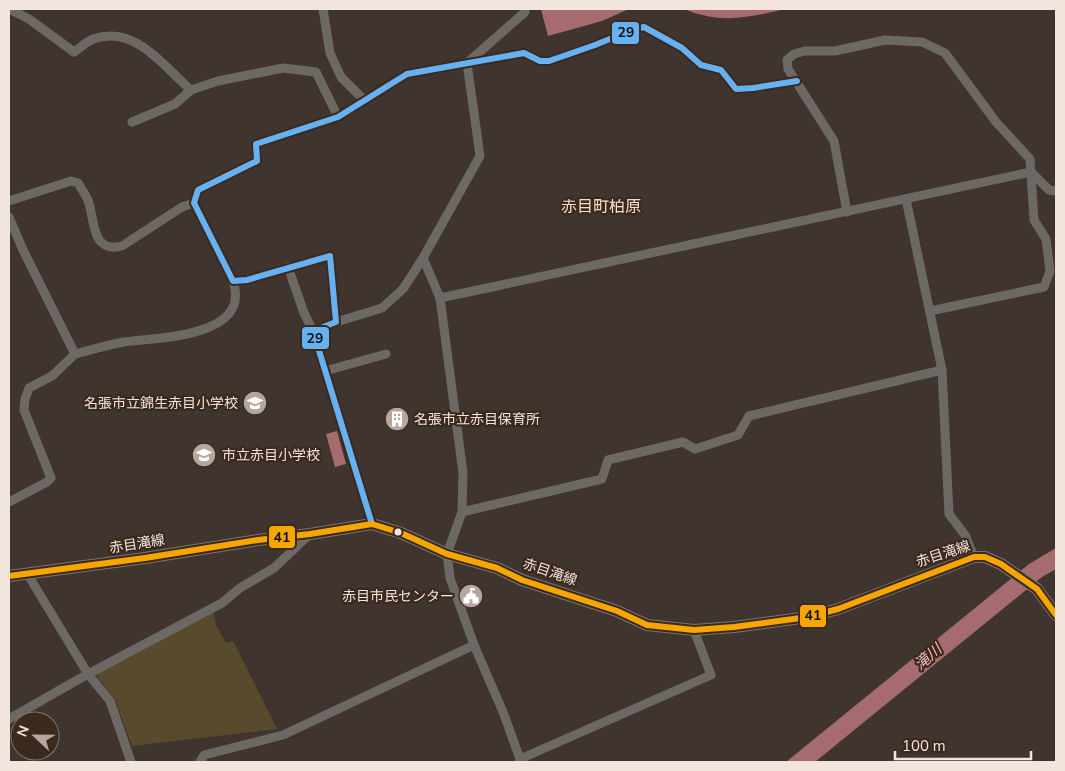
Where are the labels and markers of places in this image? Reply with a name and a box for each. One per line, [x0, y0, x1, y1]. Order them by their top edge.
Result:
school or university icon: 名張市立錦生赤目小学校 [242, 390, 268, 416]
place label: 名張市立錦生赤目小学校 [84, 394, 238, 413]
building icon: 名張市立赤目保育所 [384, 406, 410, 432]
place label: 名張市立赤目保育所 [414, 410, 540, 429]
school or university icon: 市立赤目小学校 [191, 442, 217, 468]
place label: 市立赤目小学校 [222, 446, 320, 465]
unlabelled marker [393, 527, 403, 537]
public building icon: 赤目市民センター [458, 583, 484, 609]
place label: 赤目市民センター [342, 587, 454, 606]

